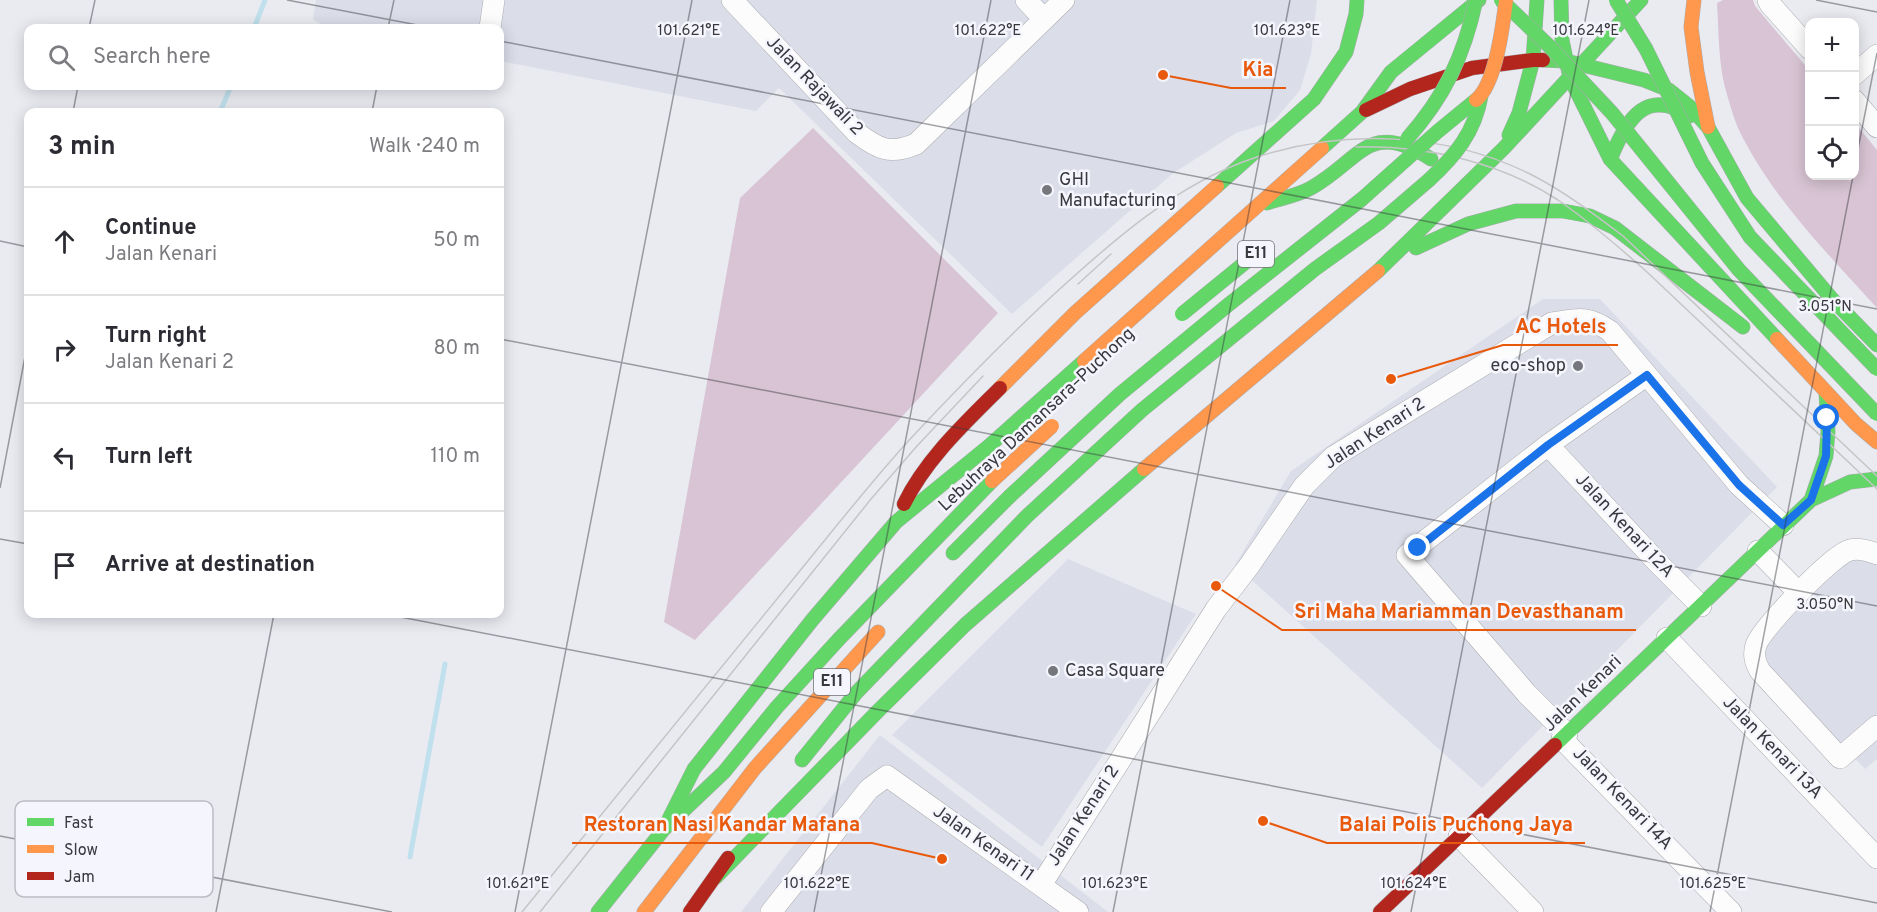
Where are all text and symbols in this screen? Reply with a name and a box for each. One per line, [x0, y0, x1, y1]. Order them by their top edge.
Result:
map controls [1805, 18, 1859, 180]
button: + [1805, 18, 1859, 72]
text: 101.621°E [658, 22, 720, 41]
text: 101.622°E [955, 22, 1021, 41]
text: 101.623°E [1254, 22, 1320, 41]
text: 101.624°E [1553, 22, 1619, 41]
search box [24, 24, 504, 90]
street label: Jalan Rajawali 2 [760, 31, 868, 141]
icon: search [45, 41, 78, 74]
text: Search here [93, 44, 211, 71]
callout: Kia [1231, 50, 1286, 88]
text: Kia [1243, 58, 1273, 84]
button: − [1805, 72, 1859, 126]
button: locate [1805, 126, 1859, 180]
text: 3 min [48, 131, 116, 164]
text: Walk · 240 m [369, 134, 480, 160]
place label: GHI Manufacturing [1059, 169, 1176, 213]
marker: GHI Manufacturing [1040, 183, 1054, 197]
text: Continue [105, 215, 196, 242]
icon: ahead [48, 225, 81, 258]
text: 50 m [433, 228, 480, 254]
road number: E11 [1238, 241, 1274, 267]
text: Jalan Kenari [105, 242, 217, 268]
text: 3.051°N [1798, 298, 1852, 317]
callout: AC Hotels [1503, 307, 1618, 345]
text: AC Hotels [1515, 315, 1607, 341]
text: Turn right [105, 323, 207, 350]
street label: Lebuhraya Damansara–Puchong [934, 323, 1140, 517]
icon: right [48, 333, 81, 366]
text: 80 m [434, 336, 480, 362]
text: Jalan Kenari 2 [105, 350, 234, 376]
place label: eco-shop [1491, 355, 1566, 378]
marker: eco-shop [1571, 359, 1585, 373]
street label: Jalan Kenari 2 [1320, 393, 1430, 475]
route start [1813, 404, 1839, 430]
icon: left [48, 441, 81, 474]
text: Turn left [105, 444, 193, 471]
text: 110 m [431, 444, 480, 470]
street label: Jalan Kenari 12A [1570, 469, 1678, 583]
route end [1404, 534, 1430, 560]
icon: arrive [48, 549, 81, 582]
text: Arrive at destination [105, 552, 315, 579]
callout: Sri Maha Mariamman Devasthanam [1282, 592, 1636, 630]
text: 3.050°N [1796, 596, 1854, 615]
text: Sri Maha Mariamman Devasthanam [1294, 600, 1624, 626]
street label: Jalan Kenari [1539, 651, 1627, 737]
place label: Casa Square [1065, 660, 1165, 683]
marker: Casa Square [1046, 664, 1060, 678]
road number: E11 [814, 669, 850, 695]
street label: Jalan Kenari 13A [1717, 692, 1827, 804]
street label: Jalan Kenari 14A [1567, 743, 1677, 855]
street label: Jalan Kenari 2 [1043, 761, 1125, 871]
legend [15, 801, 213, 897]
street label: Jalan Kenari 11 [928, 801, 1038, 887]
callout: Restoran Nasi Kandar Mafana [572, 805, 872, 843]
callout: Balai Polis Puchong Jaya [1327, 805, 1585, 843]
text: Restoran Nasi Kandar Mafana [584, 813, 860, 839]
text: Balai Polis Puchong Jaya [1339, 813, 1573, 839]
text: Fast [64, 814, 94, 834]
text: Slow [64, 841, 98, 861]
text: Jam [64, 868, 95, 888]
text: 101.621°E [487, 875, 549, 894]
text: 101.622°E [784, 875, 850, 894]
text: 101.623°E [1082, 875, 1148, 894]
text: 101.624°E [1381, 875, 1447, 894]
text: 101.625°E [1680, 875, 1746, 894]

